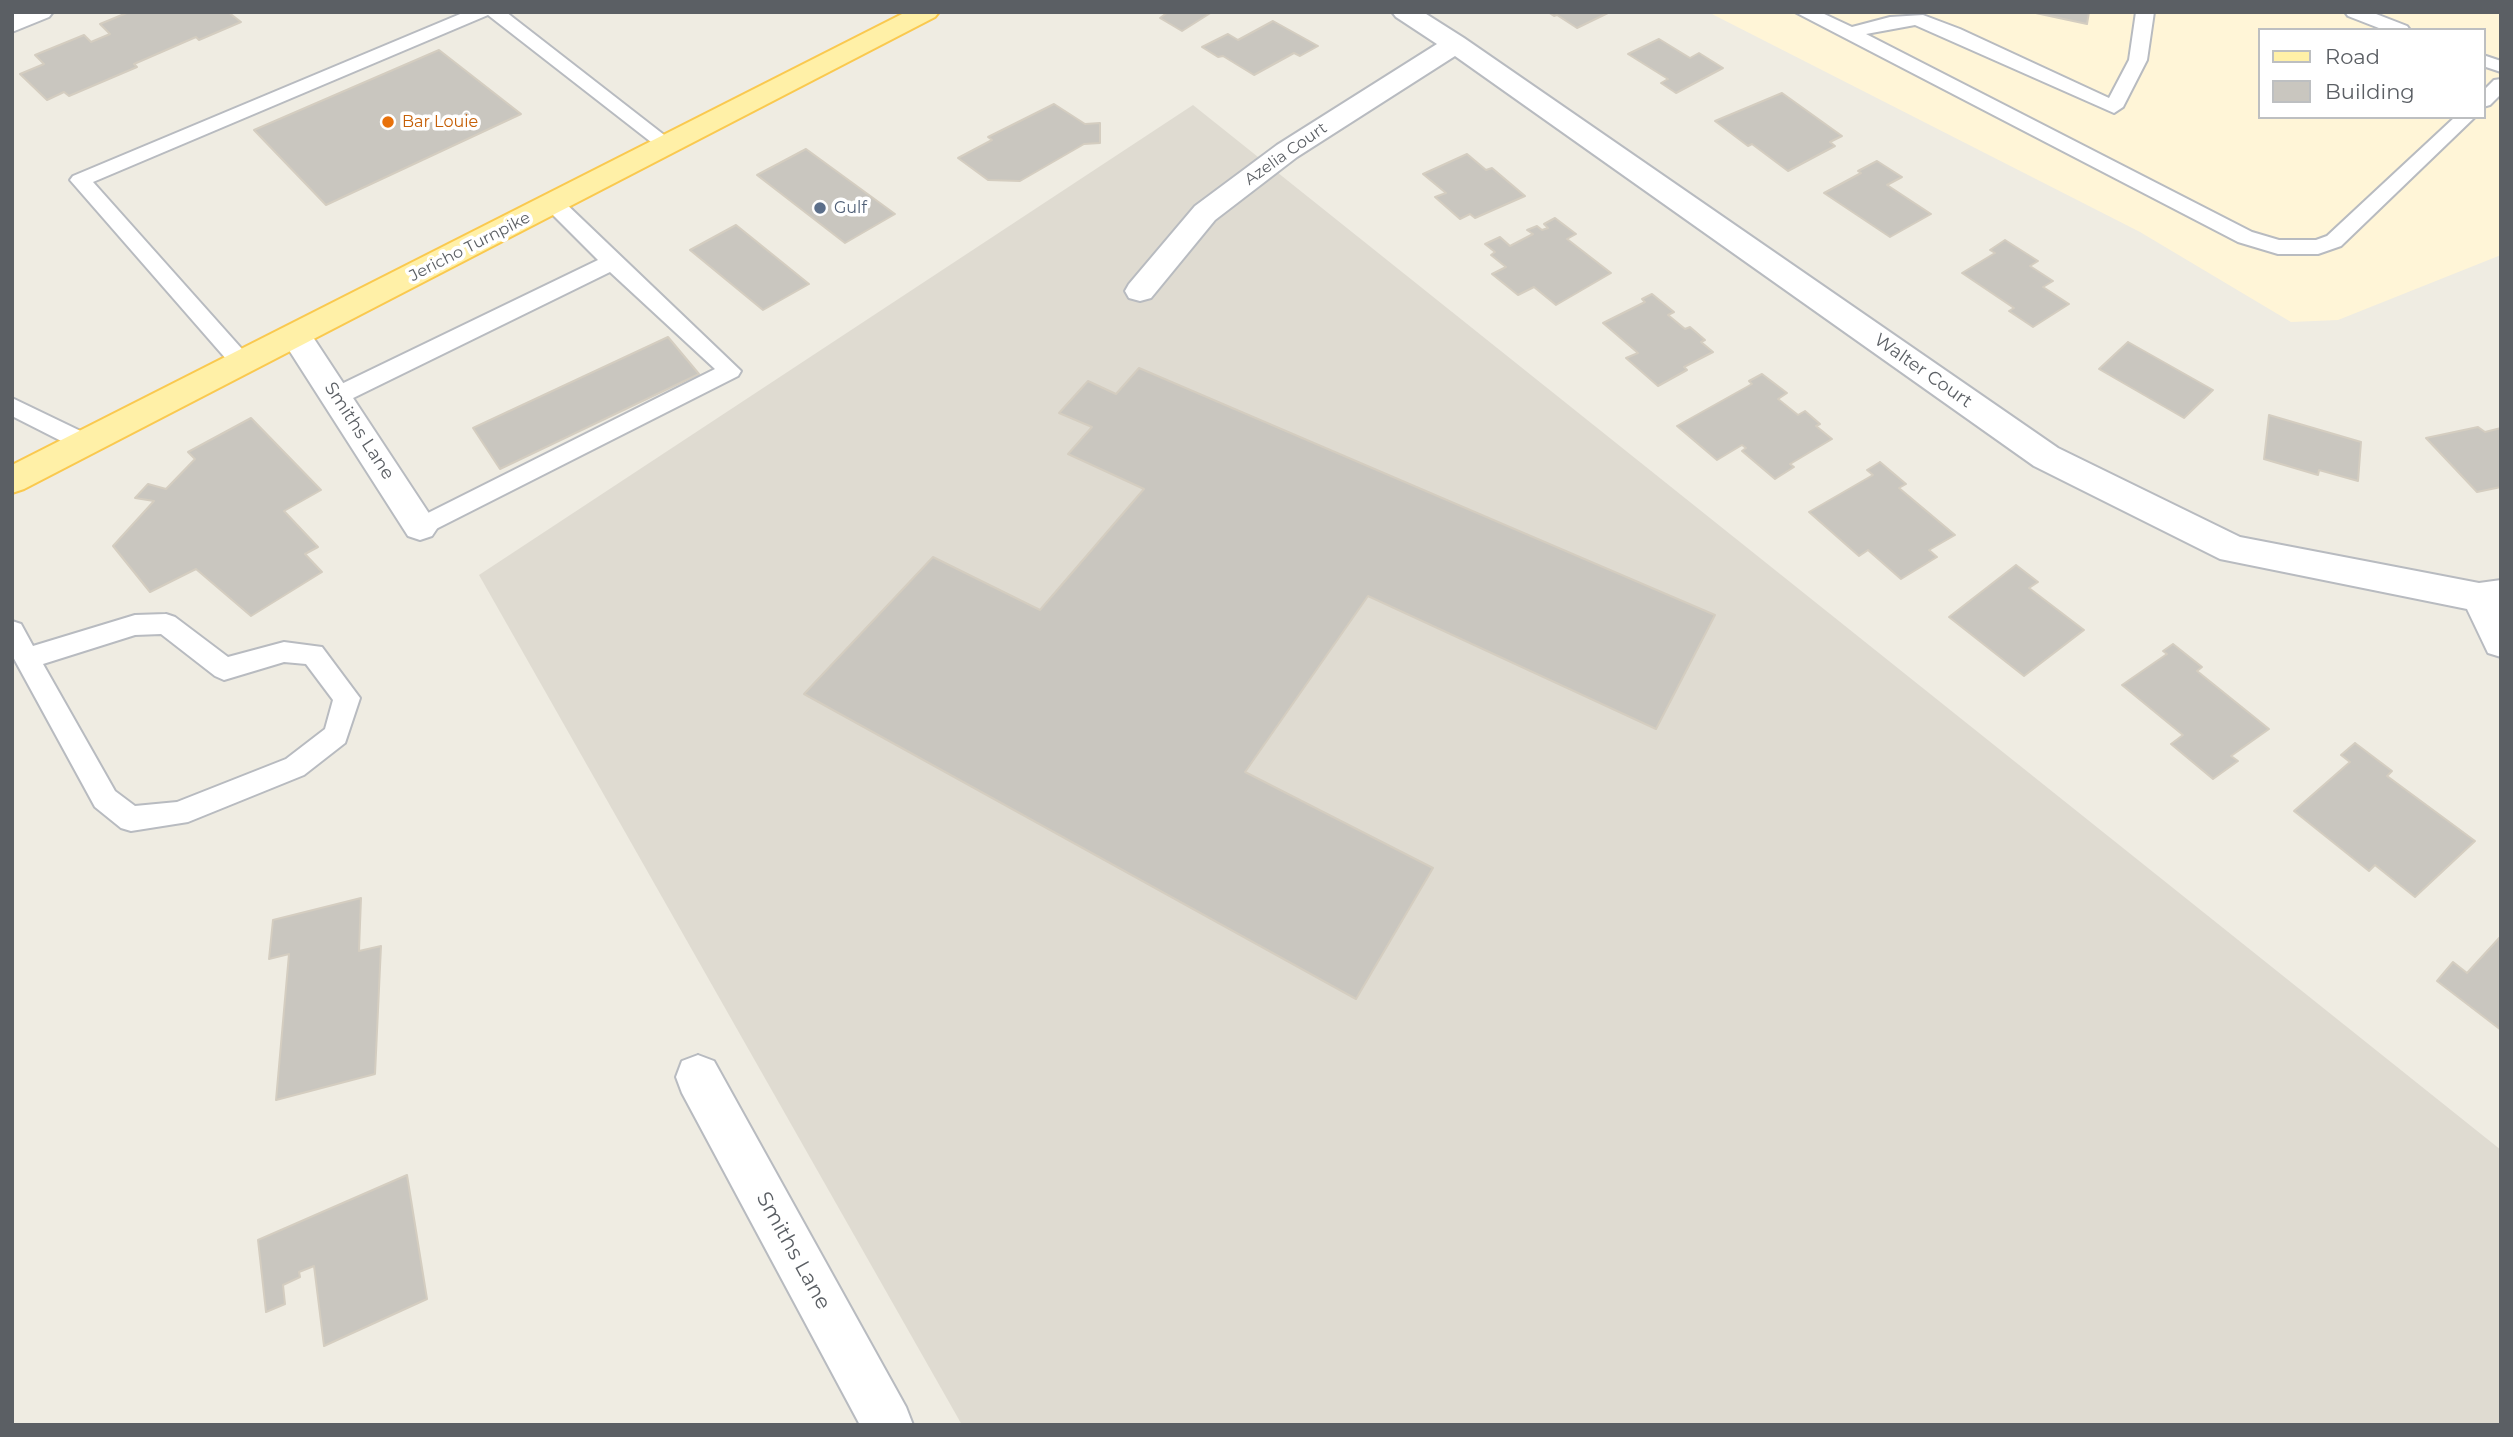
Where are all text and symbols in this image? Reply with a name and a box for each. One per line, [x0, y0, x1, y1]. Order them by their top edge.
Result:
legend [2258, 28, 2485, 119]
text: Road [2325, 44, 2380, 69]
text: Building [2325, 79, 2415, 104]
place label: Bar Louie [402, 112, 478, 132]
marker: Bar Louie [380, 114, 396, 130]
street label: Azelia Court [1241, 119, 1331, 189]
place label: Gulf [834, 198, 867, 218]
marker: Gulf [812, 200, 828, 216]
street label: Jericho Turnpike [406, 208, 534, 286]
street label: Walter Court [1870, 329, 1976, 413]
street label: Smiths Lane [319, 378, 399, 484]
street label: Smiths Lane [750, 1188, 836, 1314]

